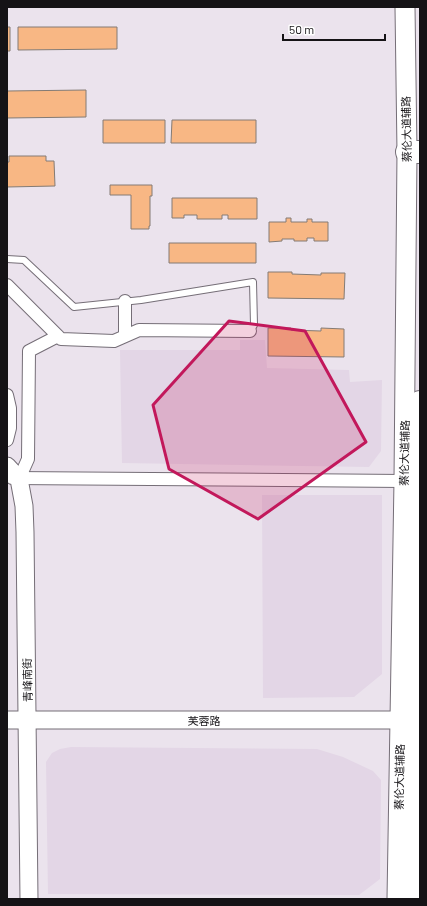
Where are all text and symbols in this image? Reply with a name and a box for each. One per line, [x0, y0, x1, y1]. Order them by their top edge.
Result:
scale bar [283, 16, 385, 42]
text: 50 m [289, 22, 314, 36]
street label: 蔡伦大道辅路 [399, 96, 413, 162]
street label: 蔡伦大道辅路 [397, 420, 411, 486]
street label: 青峰南街 [20, 658, 34, 702]
street label: 芙蓉路 [188, 714, 221, 727]
street label: 蔡伦大道辅路 [392, 744, 406, 810]

